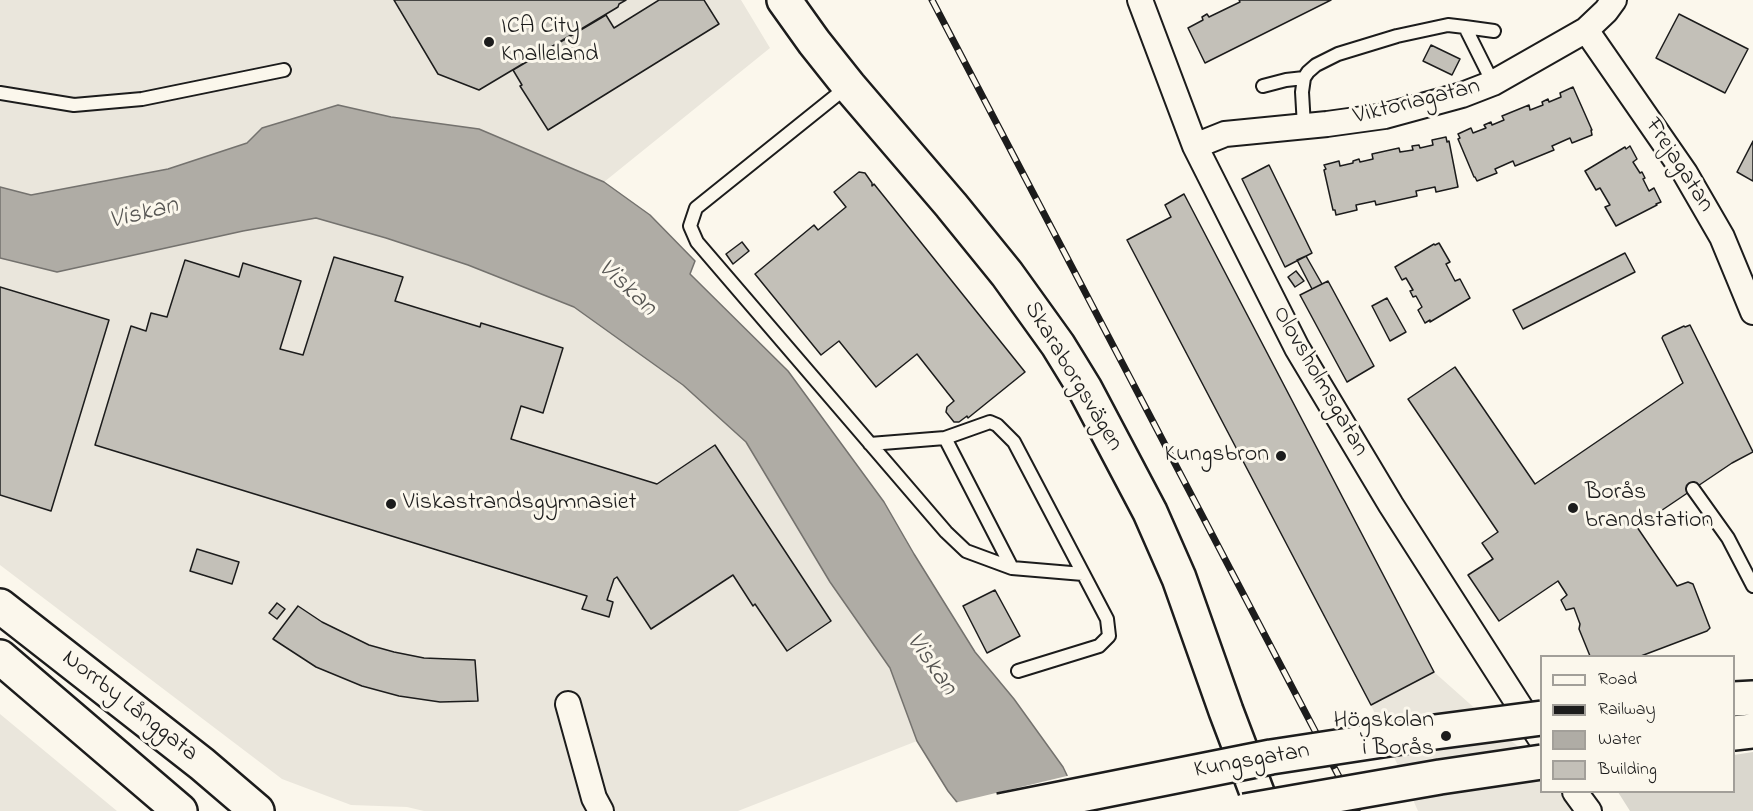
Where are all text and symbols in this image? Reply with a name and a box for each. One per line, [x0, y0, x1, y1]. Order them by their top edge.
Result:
place label: ICA City Knalleland [501, 14, 599, 70]
marker: ICA City Knalleland [482, 35, 496, 49]
street label: Viktoriagatan [1351, 73, 1483, 133]
street label: Frejagatan [1637, 114, 1719, 218]
water label: Viskan [106, 191, 182, 239]
water label: Viskan [590, 254, 662, 324]
street label: Skaraborgsvägen [1016, 297, 1128, 457]
street label: Olovsholmsgatan [1264, 302, 1374, 462]
place label: Kungsbron [1164, 442, 1269, 470]
marker: Kungsbron [1274, 449, 1288, 463]
place label: Borås brandstation [1585, 480, 1713, 536]
place label: Viskastrandsgymnasiet [403, 490, 637, 518]
marker: Viskastrandsgymnasiet [384, 497, 398, 511]
marker: Borås brandstation [1566, 501, 1580, 515]
water label: Viskan [897, 628, 963, 702]
street label: Norrby Långgata [55, 645, 203, 769]
legend [1540, 655, 1735, 793]
text: Road [1598, 667, 1637, 693]
text: Railway [1598, 697, 1655, 723]
place label: Högskolan i Borås [1333, 708, 1434, 764]
text: Water [1598, 727, 1641, 753]
marker: Högskolan i Borås [1439, 729, 1453, 743]
street label: Kungsgatan [1192, 738, 1312, 786]
text: Building [1598, 757, 1657, 783]

